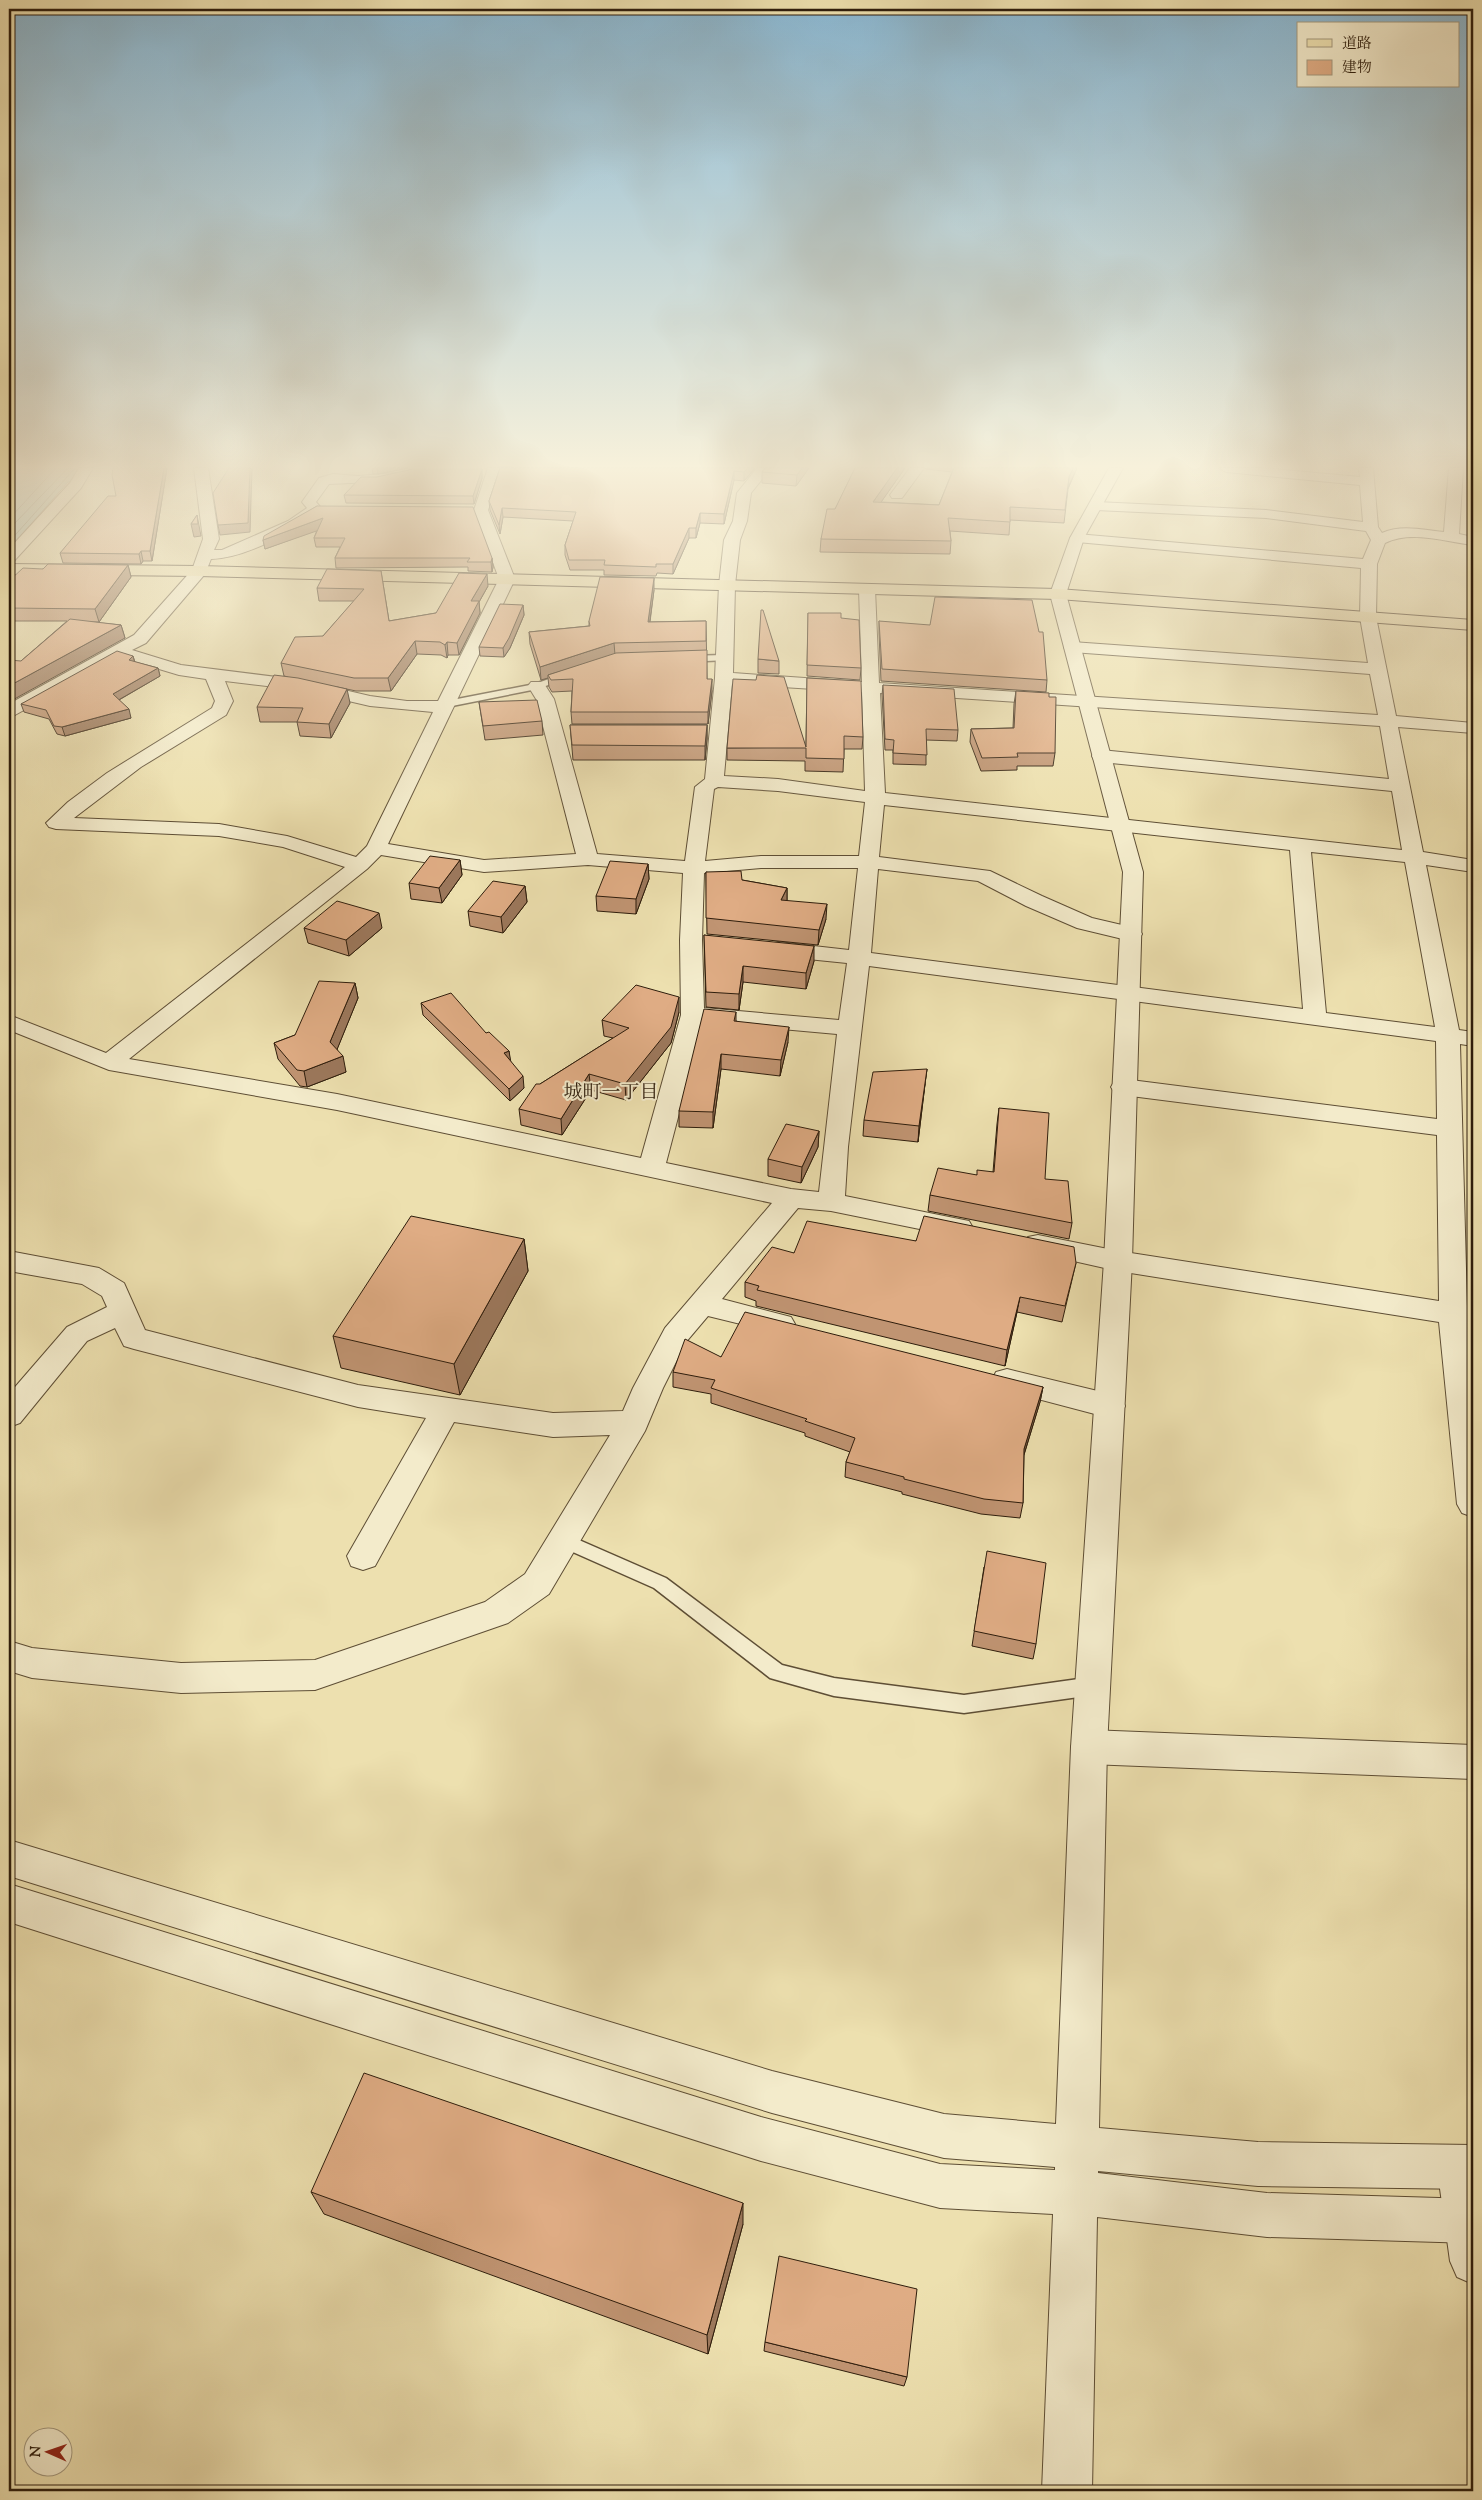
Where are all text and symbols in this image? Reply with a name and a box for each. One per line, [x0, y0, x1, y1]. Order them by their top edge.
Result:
legend [1297, 22, 1460, 88]
text: 道路 [1342, 34, 1372, 55]
text: 建物 [1342, 58, 1372, 79]
district label: 城町一丁目 [563, 1080, 659, 1107]
north arrow [22, 2428, 72, 2478]
text: N [27, 2446, 47, 2458]

